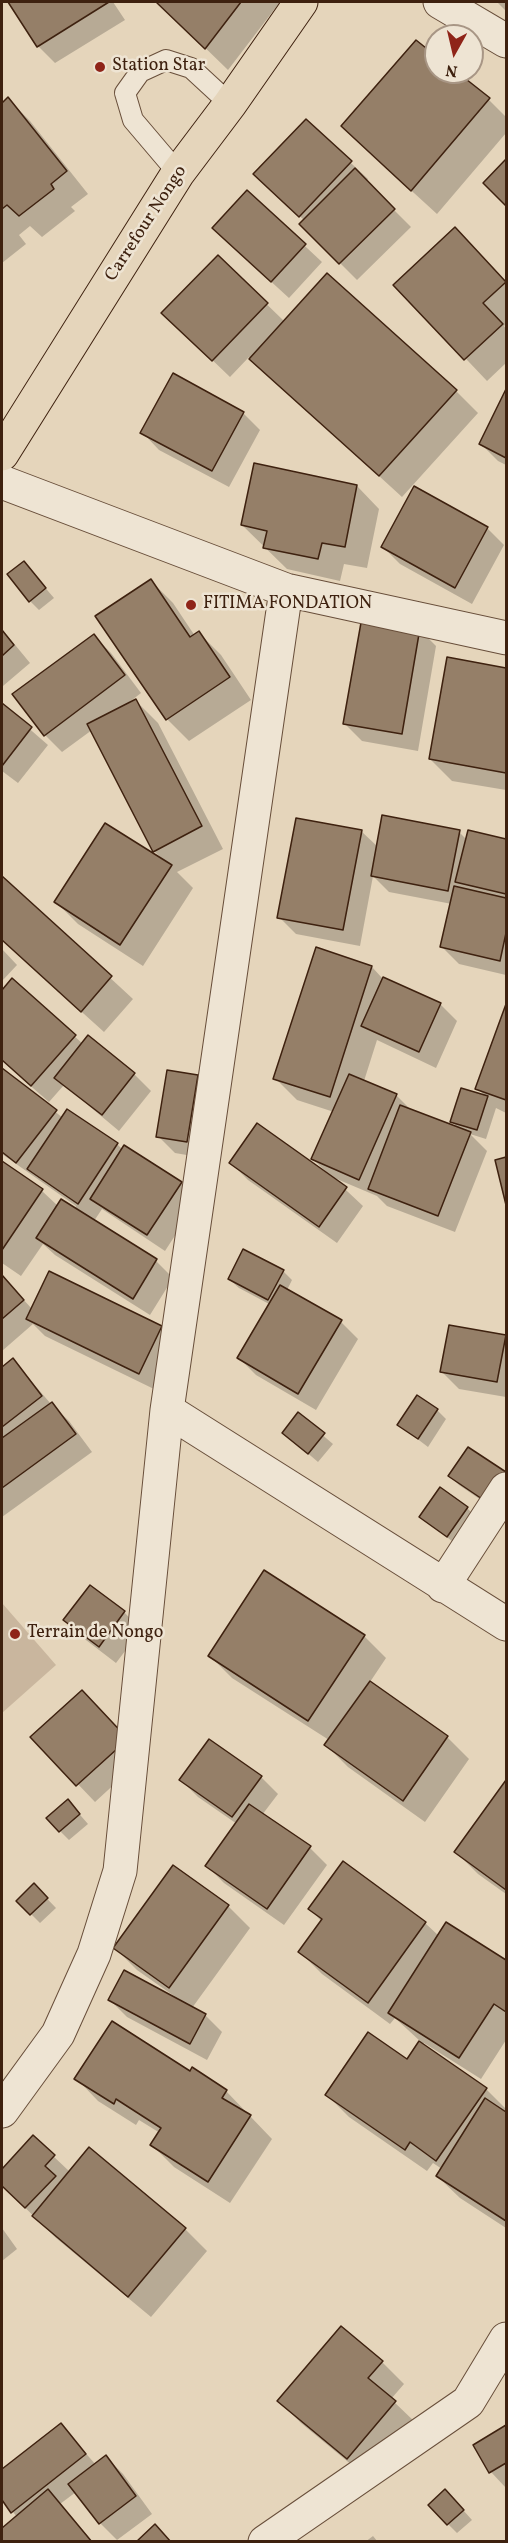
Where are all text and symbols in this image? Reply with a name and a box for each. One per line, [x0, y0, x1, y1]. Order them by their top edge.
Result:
north arrow [424, 24, 484, 84]
place label: Station Star [112, 56, 205, 78]
text: N [444, 58, 459, 82]
marker: Station Star [93, 60, 107, 74]
street label: Carrefour Nongo [102, 162, 192, 286]
place label: FITIMA FONDATION [203, 594, 372, 616]
marker: FITIMA FONDATION [184, 598, 198, 612]
place label: Terrain de Nongo [27, 1623, 163, 1645]
marker: Terrain de Nongo [8, 1627, 22, 1641]

